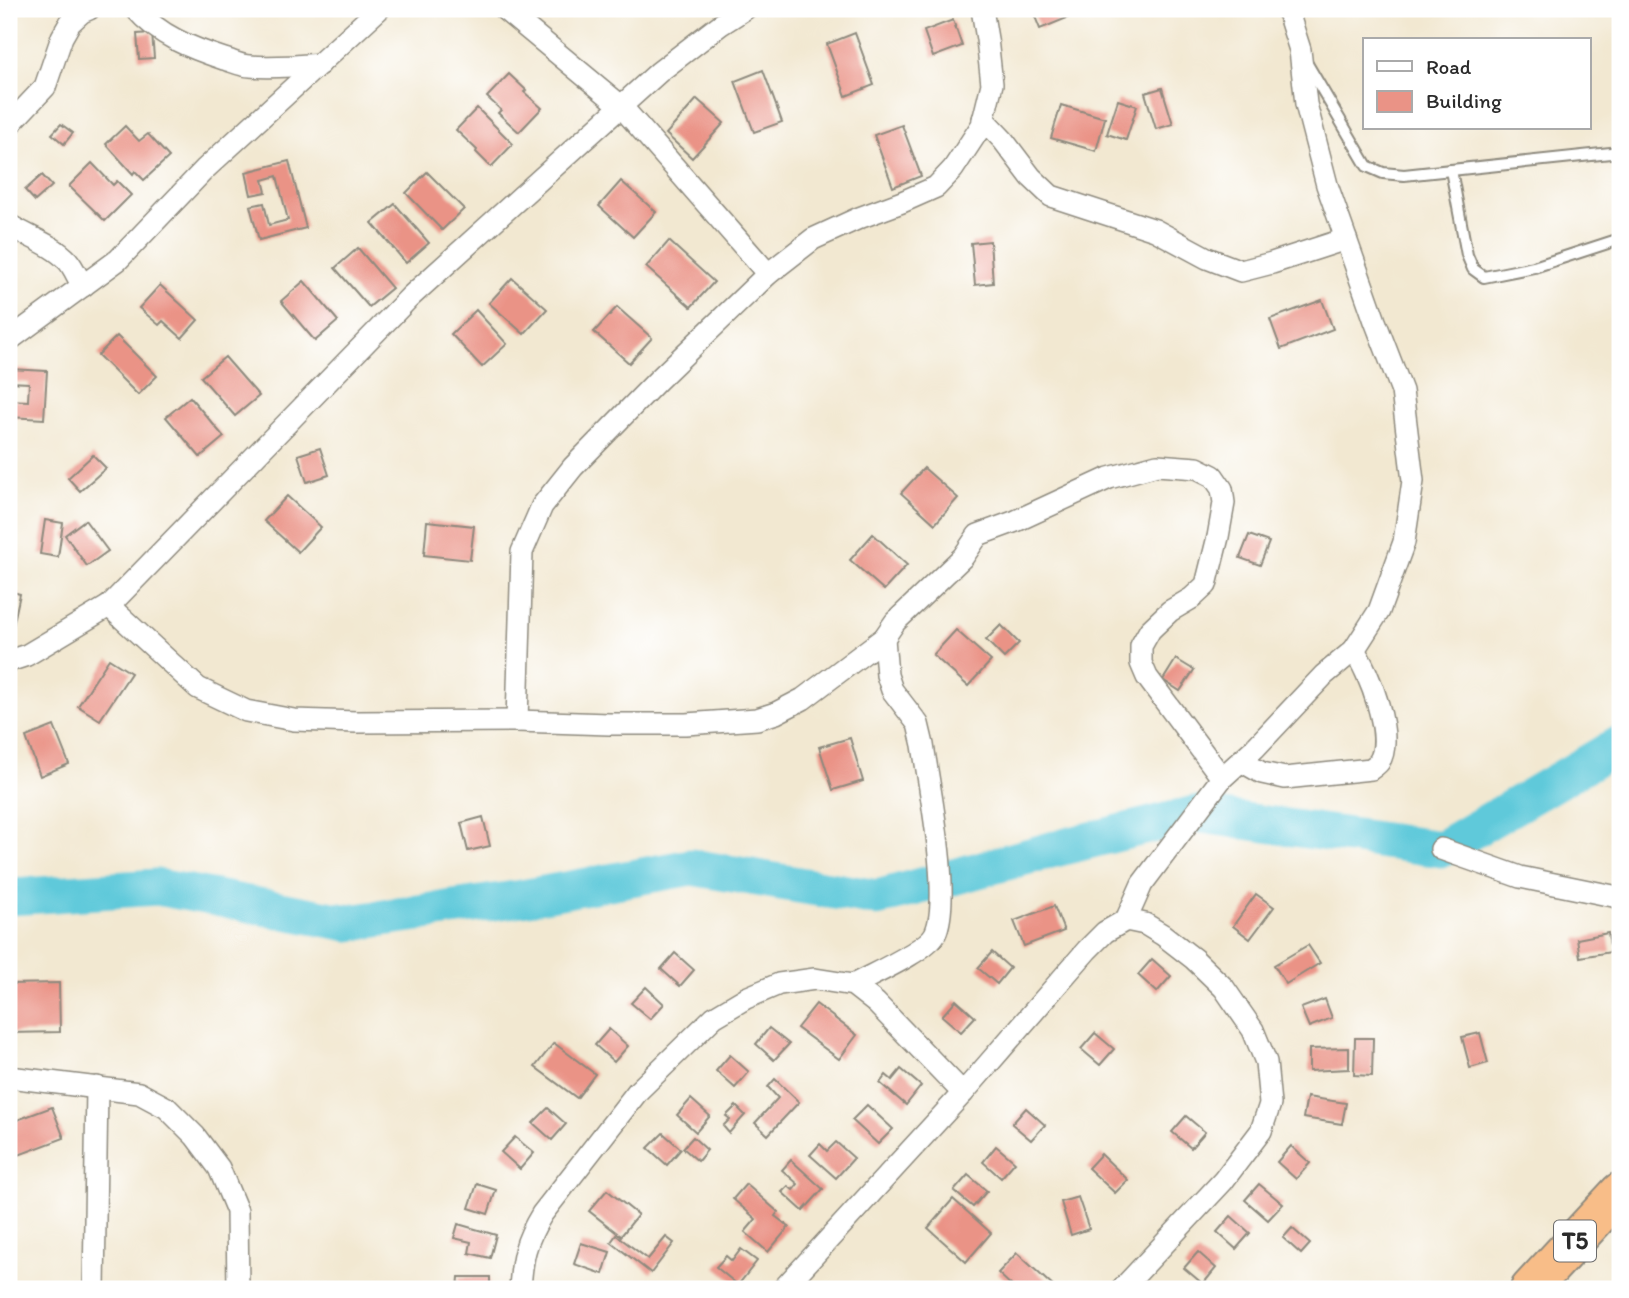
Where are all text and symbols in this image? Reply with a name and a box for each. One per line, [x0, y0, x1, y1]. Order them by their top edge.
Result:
legend [1363, 38, 1590, 130]
text: Road [1426, 54, 1472, 79]
text: Building [1426, 88, 1502, 113]
road number: T5 [1554, 1220, 1596, 1261]

